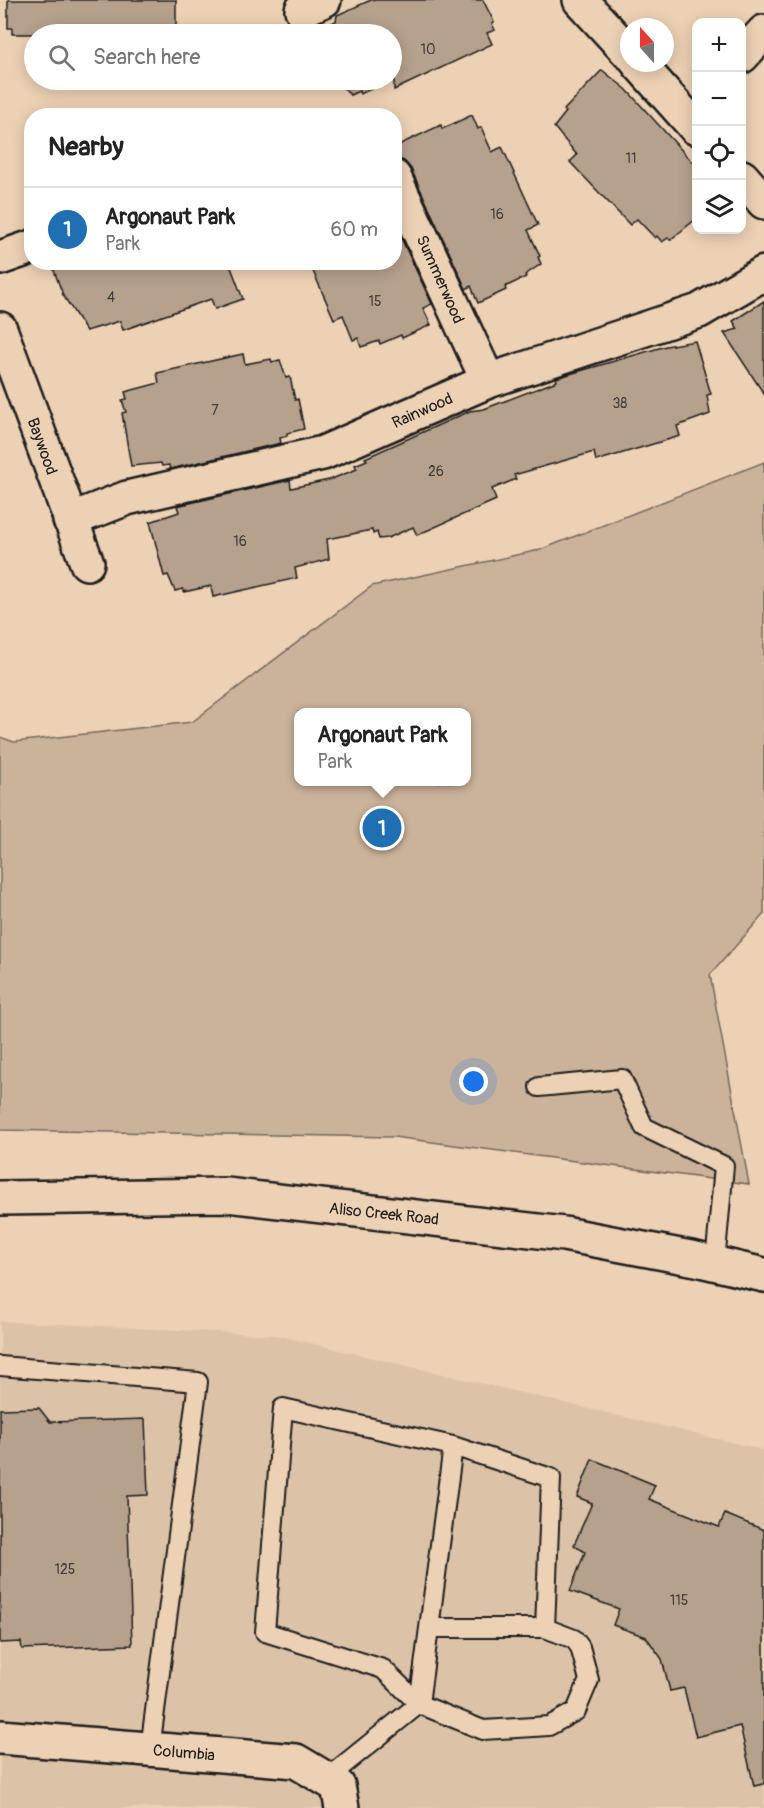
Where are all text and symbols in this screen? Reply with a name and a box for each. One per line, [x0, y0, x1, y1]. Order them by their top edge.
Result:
north arrow [620, 18, 674, 72]
map controls [692, 18, 746, 234]
button: + [692, 18, 746, 72]
search box [24, 24, 402, 90]
icon: search [45, 41, 78, 74]
house number: 10 [420, 41, 436, 58]
text: Search here [93, 43, 200, 71]
button: − [692, 72, 746, 126]
button: locate [692, 126, 746, 180]
text: Nearby [48, 131, 124, 163]
house number: 11 [626, 150, 636, 167]
button: layers [692, 180, 746, 234]
text: Argonaut Park [105, 203, 235, 231]
house number: 16 [490, 206, 504, 223]
text: 1 [64, 217, 71, 242]
text: 60 m [331, 217, 378, 242]
text: Park [105, 231, 140, 256]
street label: Summerwood [412, 232, 468, 327]
house number: 4 [107, 289, 115, 306]
house number: 15 [368, 293, 382, 310]
street label: Rainwood [389, 389, 456, 433]
house number: 38 [613, 395, 627, 412]
house number: 7 [211, 402, 219, 419]
street label: Baywood [23, 415, 62, 478]
house number: 26 [428, 463, 444, 480]
house number: 16 [233, 533, 247, 550]
popup [294, 708, 471, 786]
text: Argonaut Park [317, 721, 448, 749]
text: Park [317, 749, 352, 774]
pin: 1 [362, 806, 401, 850]
your location [459, 1067, 488, 1096]
street label: Aliso Creek Road [328, 1198, 440, 1230]
house number: 125 [55, 1561, 75, 1578]
house number: 115 [670, 1592, 688, 1609]
street label: Columbia [152, 1740, 216, 1766]

